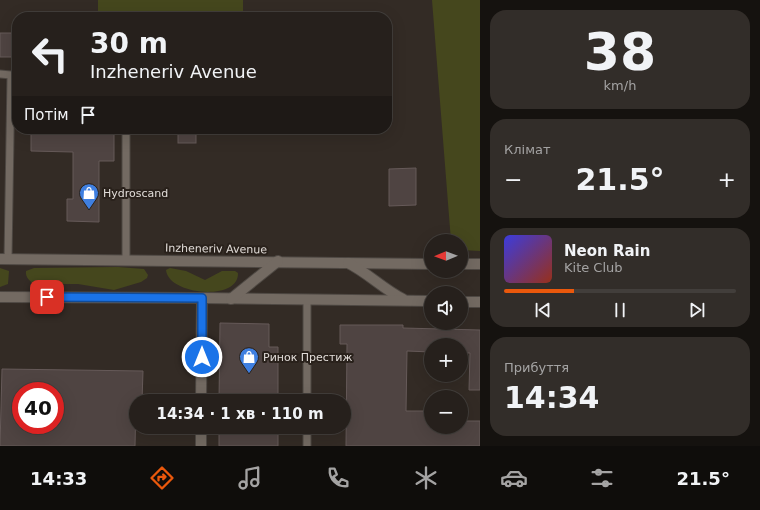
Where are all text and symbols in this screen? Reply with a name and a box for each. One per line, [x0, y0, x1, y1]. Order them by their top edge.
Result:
text: 38 [584, 22, 656, 82]
text: 30 m [90, 27, 168, 60]
icon: left [24, 28, 76, 80]
text: Inzheneriv Avenue [90, 61, 257, 82]
text: km/h [604, 78, 636, 93]
icon: arrive [77, 104, 99, 126]
text: Потім [24, 106, 69, 124]
text: Клімат [504, 142, 551, 157]
text: 21.5° [575, 162, 665, 197]
text: − [504, 167, 522, 192]
text: + [718, 167, 736, 192]
shop icon: Hydroscand [78, 182, 100, 210]
place label: Hydroscand [103, 187, 168, 200]
north arrow [424, 234, 468, 278]
map controls [424, 234, 468, 434]
street label: Inzheneriv Avenue [165, 242, 267, 256]
text: Neon Rain [564, 242, 650, 260]
text: Kite Club [564, 260, 623, 275]
pin [30, 280, 64, 314]
icon: arrive [36, 286, 58, 308]
button: sound [424, 286, 468, 330]
icon: previous [532, 299, 554, 321]
icon: pause [609, 299, 631, 321]
icon: next [686, 299, 708, 321]
position arrow [181, 336, 223, 378]
button: + [424, 338, 468, 382]
shop icon: Ринок Престиж [238, 346, 260, 374]
place label: Ринок Престиж [263, 351, 352, 364]
text: Прибуття [504, 360, 569, 375]
text: 14:34 [504, 380, 600, 415]
speed limit sign: 40 [12, 382, 64, 434]
button: − [424, 390, 468, 434]
text: 14:34 · 1 хв · 110 m [156, 405, 324, 423]
icon: directions [148, 464, 176, 492]
icon: music [236, 464, 264, 492]
icon: phone [324, 464, 352, 492]
icon: climate [412, 464, 440, 492]
icon: car [500, 464, 528, 492]
icon: filters [588, 464, 616, 492]
text: 14:33 [30, 468, 87, 489]
text: 21.5° [676, 468, 730, 489]

